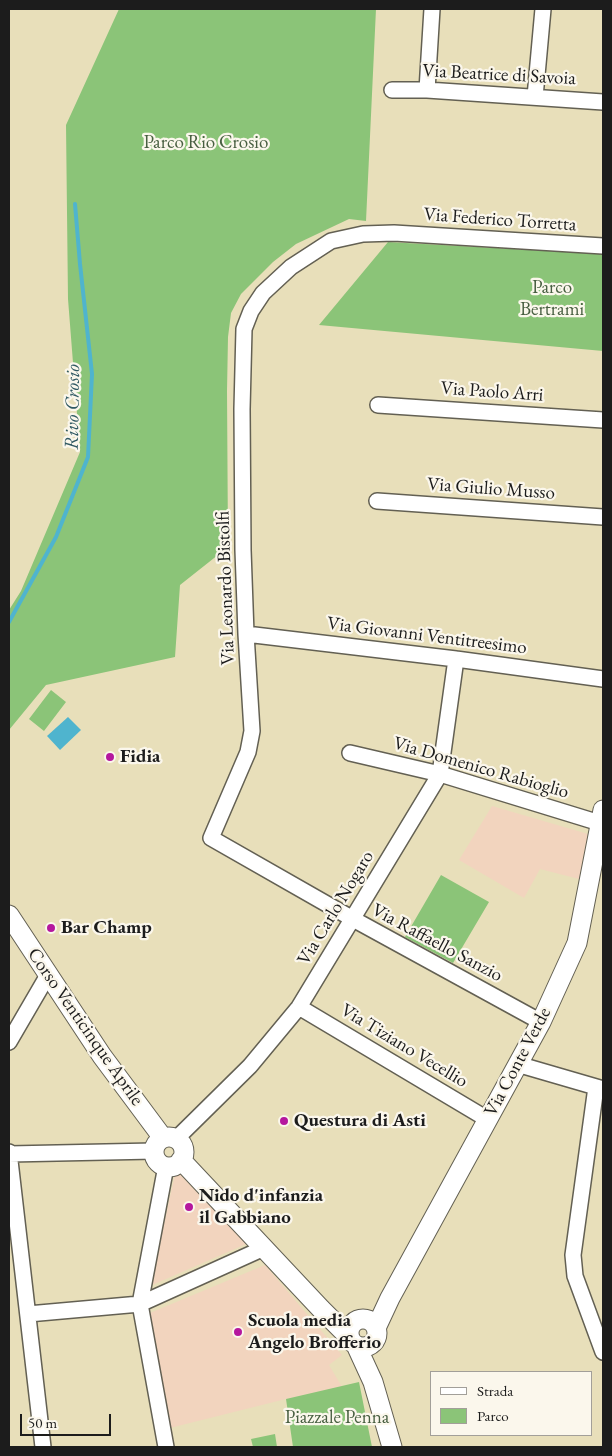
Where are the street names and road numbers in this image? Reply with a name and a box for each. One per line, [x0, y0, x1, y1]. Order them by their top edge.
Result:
street label: Via Beatrice di Savoia [422, 60, 576, 90]
street label: Via Federico Torretta [423, 203, 577, 237]
street label: Via Paolo Arri [440, 377, 544, 407]
street label: Via Giulio Musso [426, 473, 556, 505]
street label: Via Leonardo Bistolfi [212, 510, 240, 666]
street label: Via Giovanni Ventitreesimo [326, 612, 528, 660]
street label: Via Domenico Rabioglio [391, 732, 571, 804]
street label: Via Carlo Nogaro [293, 847, 379, 969]
street label: Via Raffaello Sanzio [368, 899, 506, 987]
street label: Corso Venticinque Aprile [22, 944, 148, 1110]
street label: Via Tiziano Vecellio [336, 999, 472, 1093]
street label: Via Conte Verde [480, 1004, 556, 1120]

